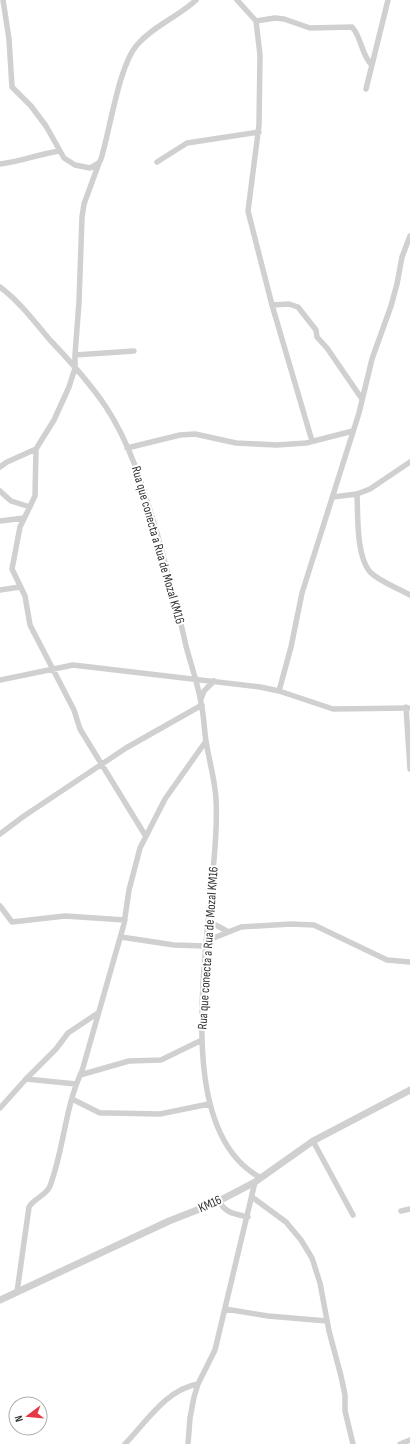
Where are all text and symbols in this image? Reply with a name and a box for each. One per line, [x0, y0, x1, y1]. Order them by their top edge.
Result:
street label: Rua que conecta a Rua de Mozal KM16 [128, 464, 188, 626]
street label: Rua que conecta a Rua de Mozal KM16 [194, 866, 222, 1030]
street label: KM16 [196, 1192, 224, 1216]
north arrow [8, 1396, 48, 1436]
text: N [12, 1414, 26, 1423]

